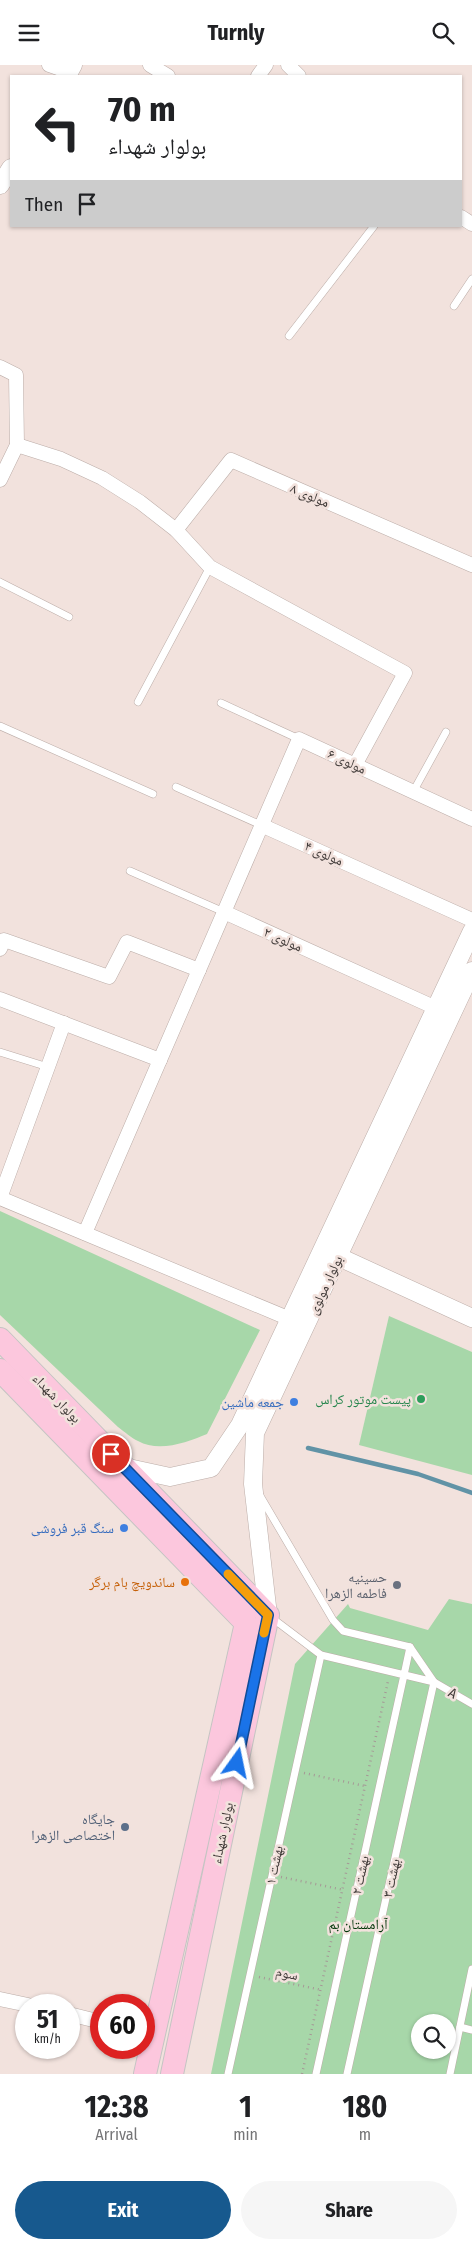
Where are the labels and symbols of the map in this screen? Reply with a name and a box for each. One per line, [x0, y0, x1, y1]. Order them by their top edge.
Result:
street label: مولوی ۸ [288, 480, 332, 511]
street label: مولوی ۶ [325, 745, 369, 778]
street label: مولوی ۴ [302, 837, 346, 869]
street label: مولوی ۲ [261, 923, 305, 955]
street label: بولوار مولوی [304, 1253, 347, 1317]
street label: بولوار شهداء [29, 1370, 85, 1427]
place label: پیست موتور کراس [315, 1391, 411, 1408]
marker: پیست موتور کراس [415, 1393, 427, 1405]
place label: جمعه ماشین [222, 1394, 284, 1411]
marker: جمعه ماشین [288, 1396, 300, 1408]
pin [90, 1433, 132, 1475]
place label: سنگ قبر فروشی [31, 1520, 114, 1537]
marker: سنگ قبر فروشی [118, 1522, 130, 1534]
place label: حسینیه فاطمه الزهرا [325, 1569, 387, 1602]
place label: ساندویچ بام برگر [88, 1574, 175, 1592]
marker: ساندویچ بام برگر [179, 1576, 191, 1588]
marker: حسینیه فاطمه الزهرا [391, 1579, 403, 1591]
street label: A [445, 1684, 461, 1703]
position arrow [210, 1736, 262, 1788]
street label: بولوار شهداء [208, 1801, 237, 1865]
place label: جایگاه اختصاصی الزهرا [31, 1811, 115, 1844]
marker: جایگاه اختصاصی الزهرا [119, 1821, 131, 1833]
street label: بهشت ۱ [262, 1844, 287, 1886]
street label: بهشت ۲ [348, 1854, 373, 1896]
street label: بهشت ۳ [379, 1857, 404, 1899]
park label: آرامستان بم [328, 1916, 388, 1934]
street label: سوم [274, 1963, 300, 1985]
speed limit sign: 60 [90, 1994, 155, 2059]

